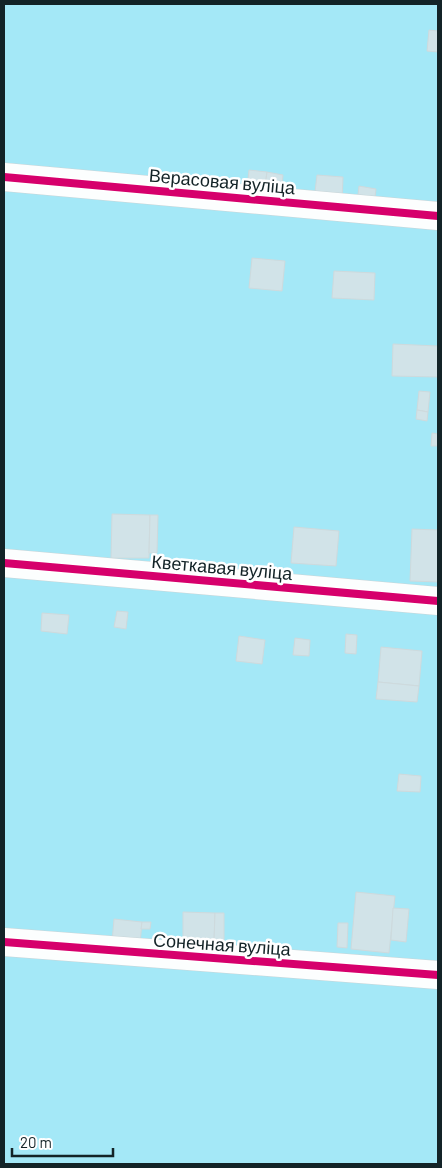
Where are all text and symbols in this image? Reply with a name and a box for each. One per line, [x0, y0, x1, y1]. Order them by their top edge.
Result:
street label: Верасовая вуліца [148, 164, 297, 198]
street label: Кветкавая вуліца [151, 550, 294, 584]
street label: Сонечная вуліца [153, 928, 292, 960]
scale bar [12, 1126, 114, 1158]
text: 20 m [20, 1133, 52, 1151]

